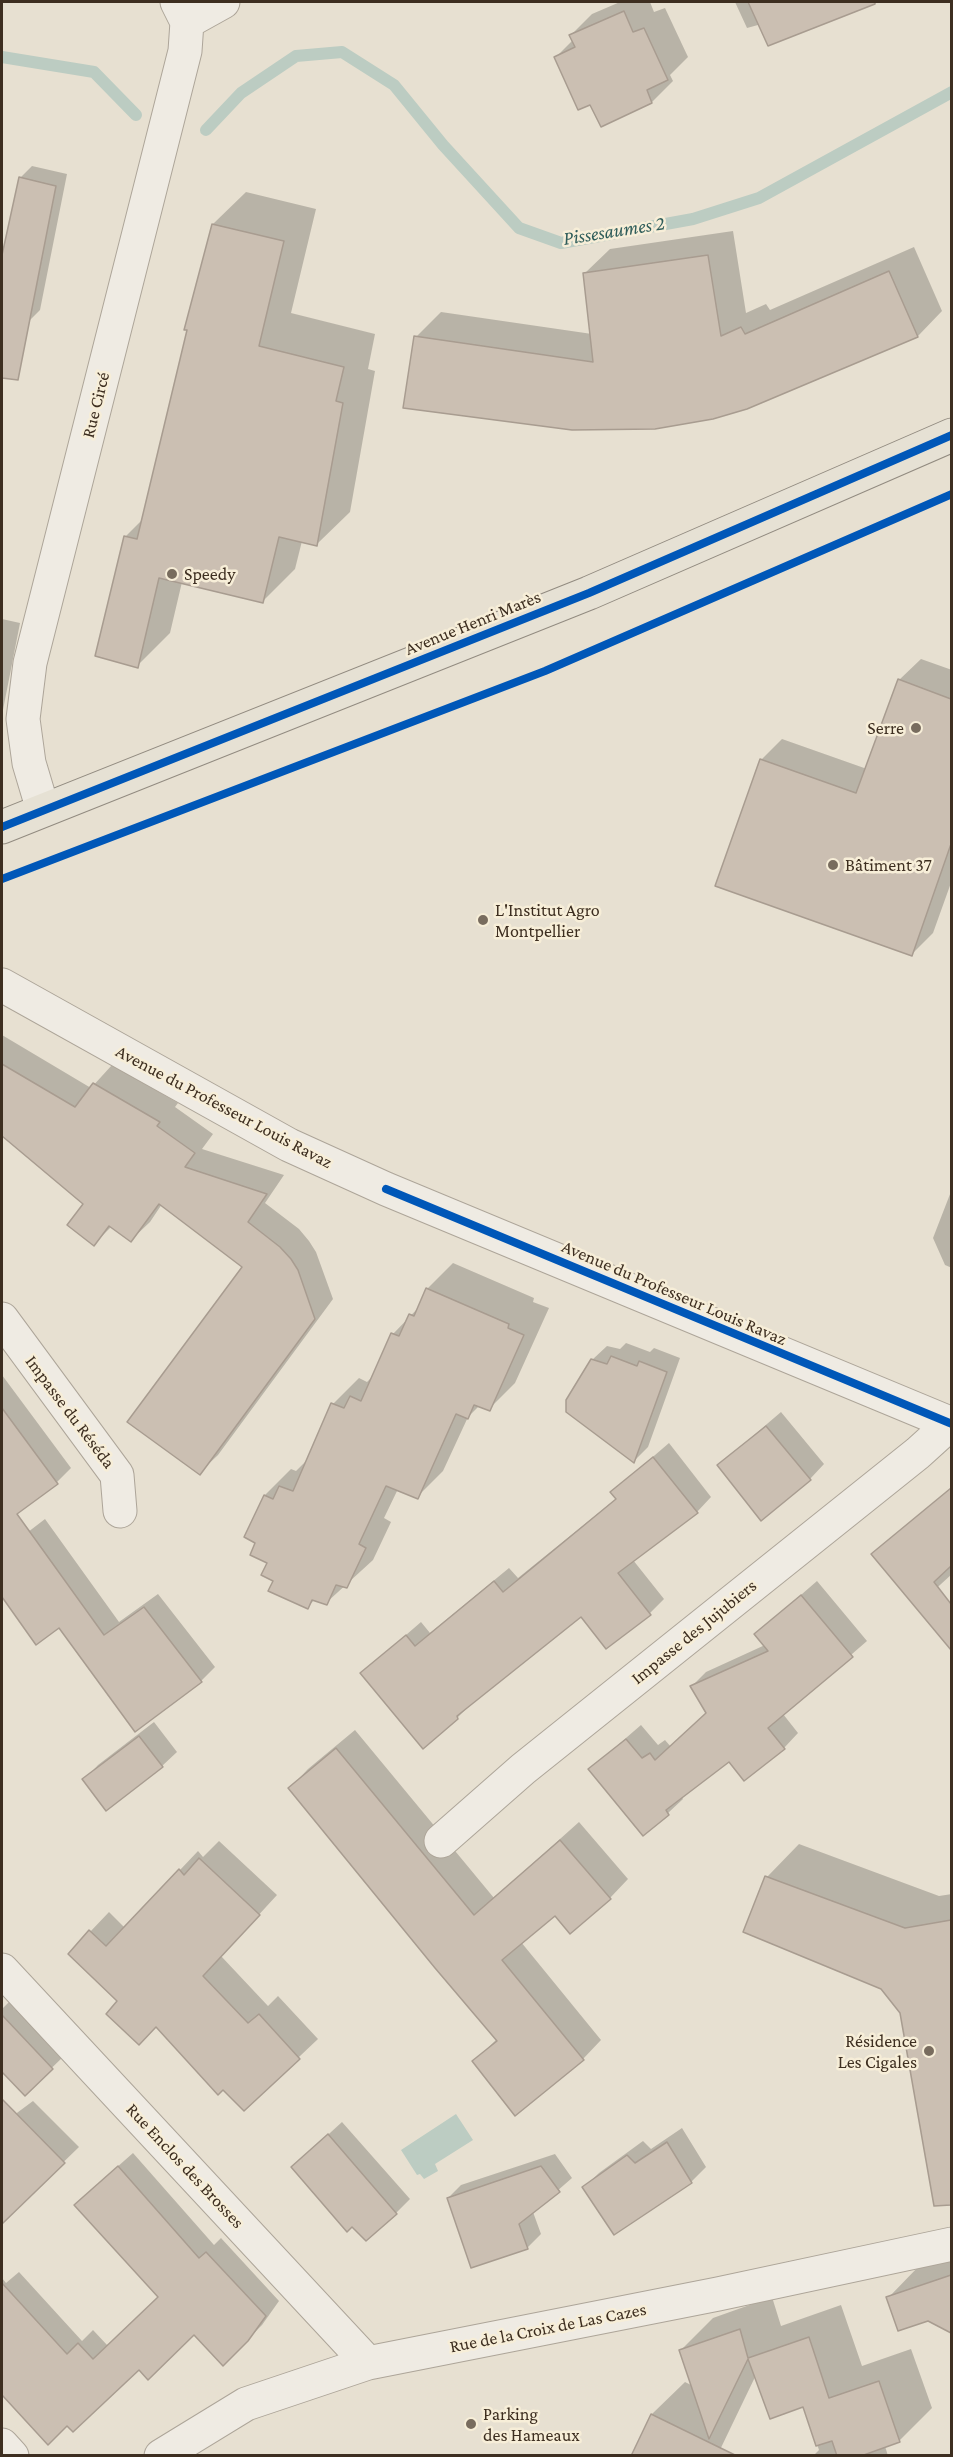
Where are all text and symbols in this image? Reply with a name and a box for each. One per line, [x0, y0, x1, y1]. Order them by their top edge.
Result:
water label: Pissesaumes 2 [561, 211, 667, 251]
street label: Rue Circé [77, 370, 115, 440]
place label: Speedy [184, 563, 235, 585]
marker: Speedy [165, 567, 179, 581]
street label: Avenue Henri Marès [402, 586, 544, 660]
place label: Serre [867, 717, 904, 739]
marker: Serre [909, 721, 923, 735]
place label: Bâtiment 37 [845, 854, 932, 876]
marker: Bâtiment 37 [826, 858, 840, 872]
place label: L'Institut Agro Montpellier [495, 899, 600, 942]
marker: L'Institut Agro Montpellier [476, 913, 490, 927]
street label: Avenue du Professeur Louis Ravaz [112, 1041, 336, 1173]
street label: Avenue du Professeur Louis Ravaz [558, 1236, 790, 1350]
street label: Impasse du Réséda [20, 1351, 120, 1473]
street label: Impasse des Jujubiers [627, 1575, 761, 1689]
place label: Résidence Les Cigales [838, 2030, 917, 2072]
marker: Résidence Les Cigales [922, 2044, 936, 2058]
street label: Rue Enclos des Brosses [121, 2099, 249, 2233]
street label: Rue de la Croix de Las Cazes [448, 2298, 648, 2358]
place label: Parking des Hameaux [483, 2403, 580, 2446]
marker: Parking des Hameaux [464, 2417, 478, 2431]

